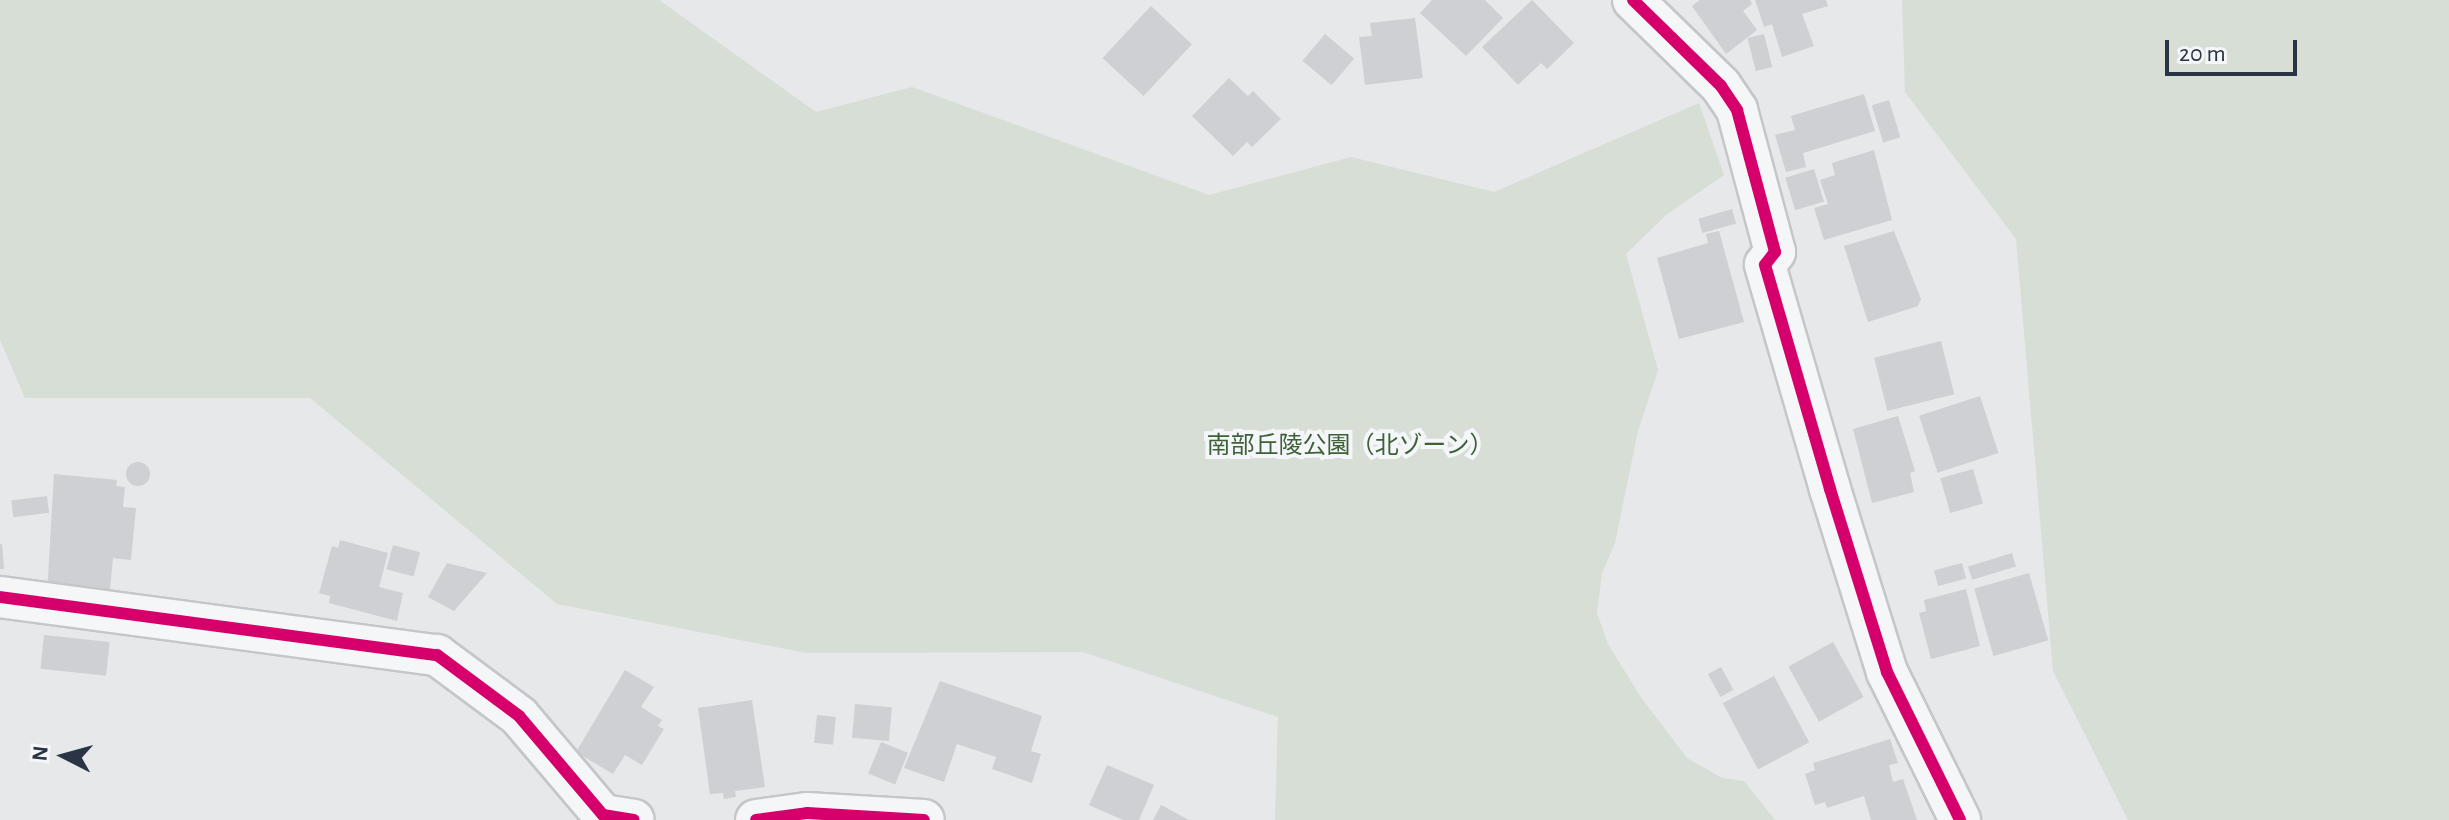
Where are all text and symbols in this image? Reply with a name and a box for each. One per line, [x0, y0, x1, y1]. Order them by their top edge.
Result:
scale bar [2169, 24, 2301, 74]
text: 20 m [2179, 42, 2226, 66]
park label: 南部丘陵公園（北ゾーン） [1206, 433, 1494, 461]
north arrow [24, 716, 104, 796]
text: N [28, 745, 52, 762]

